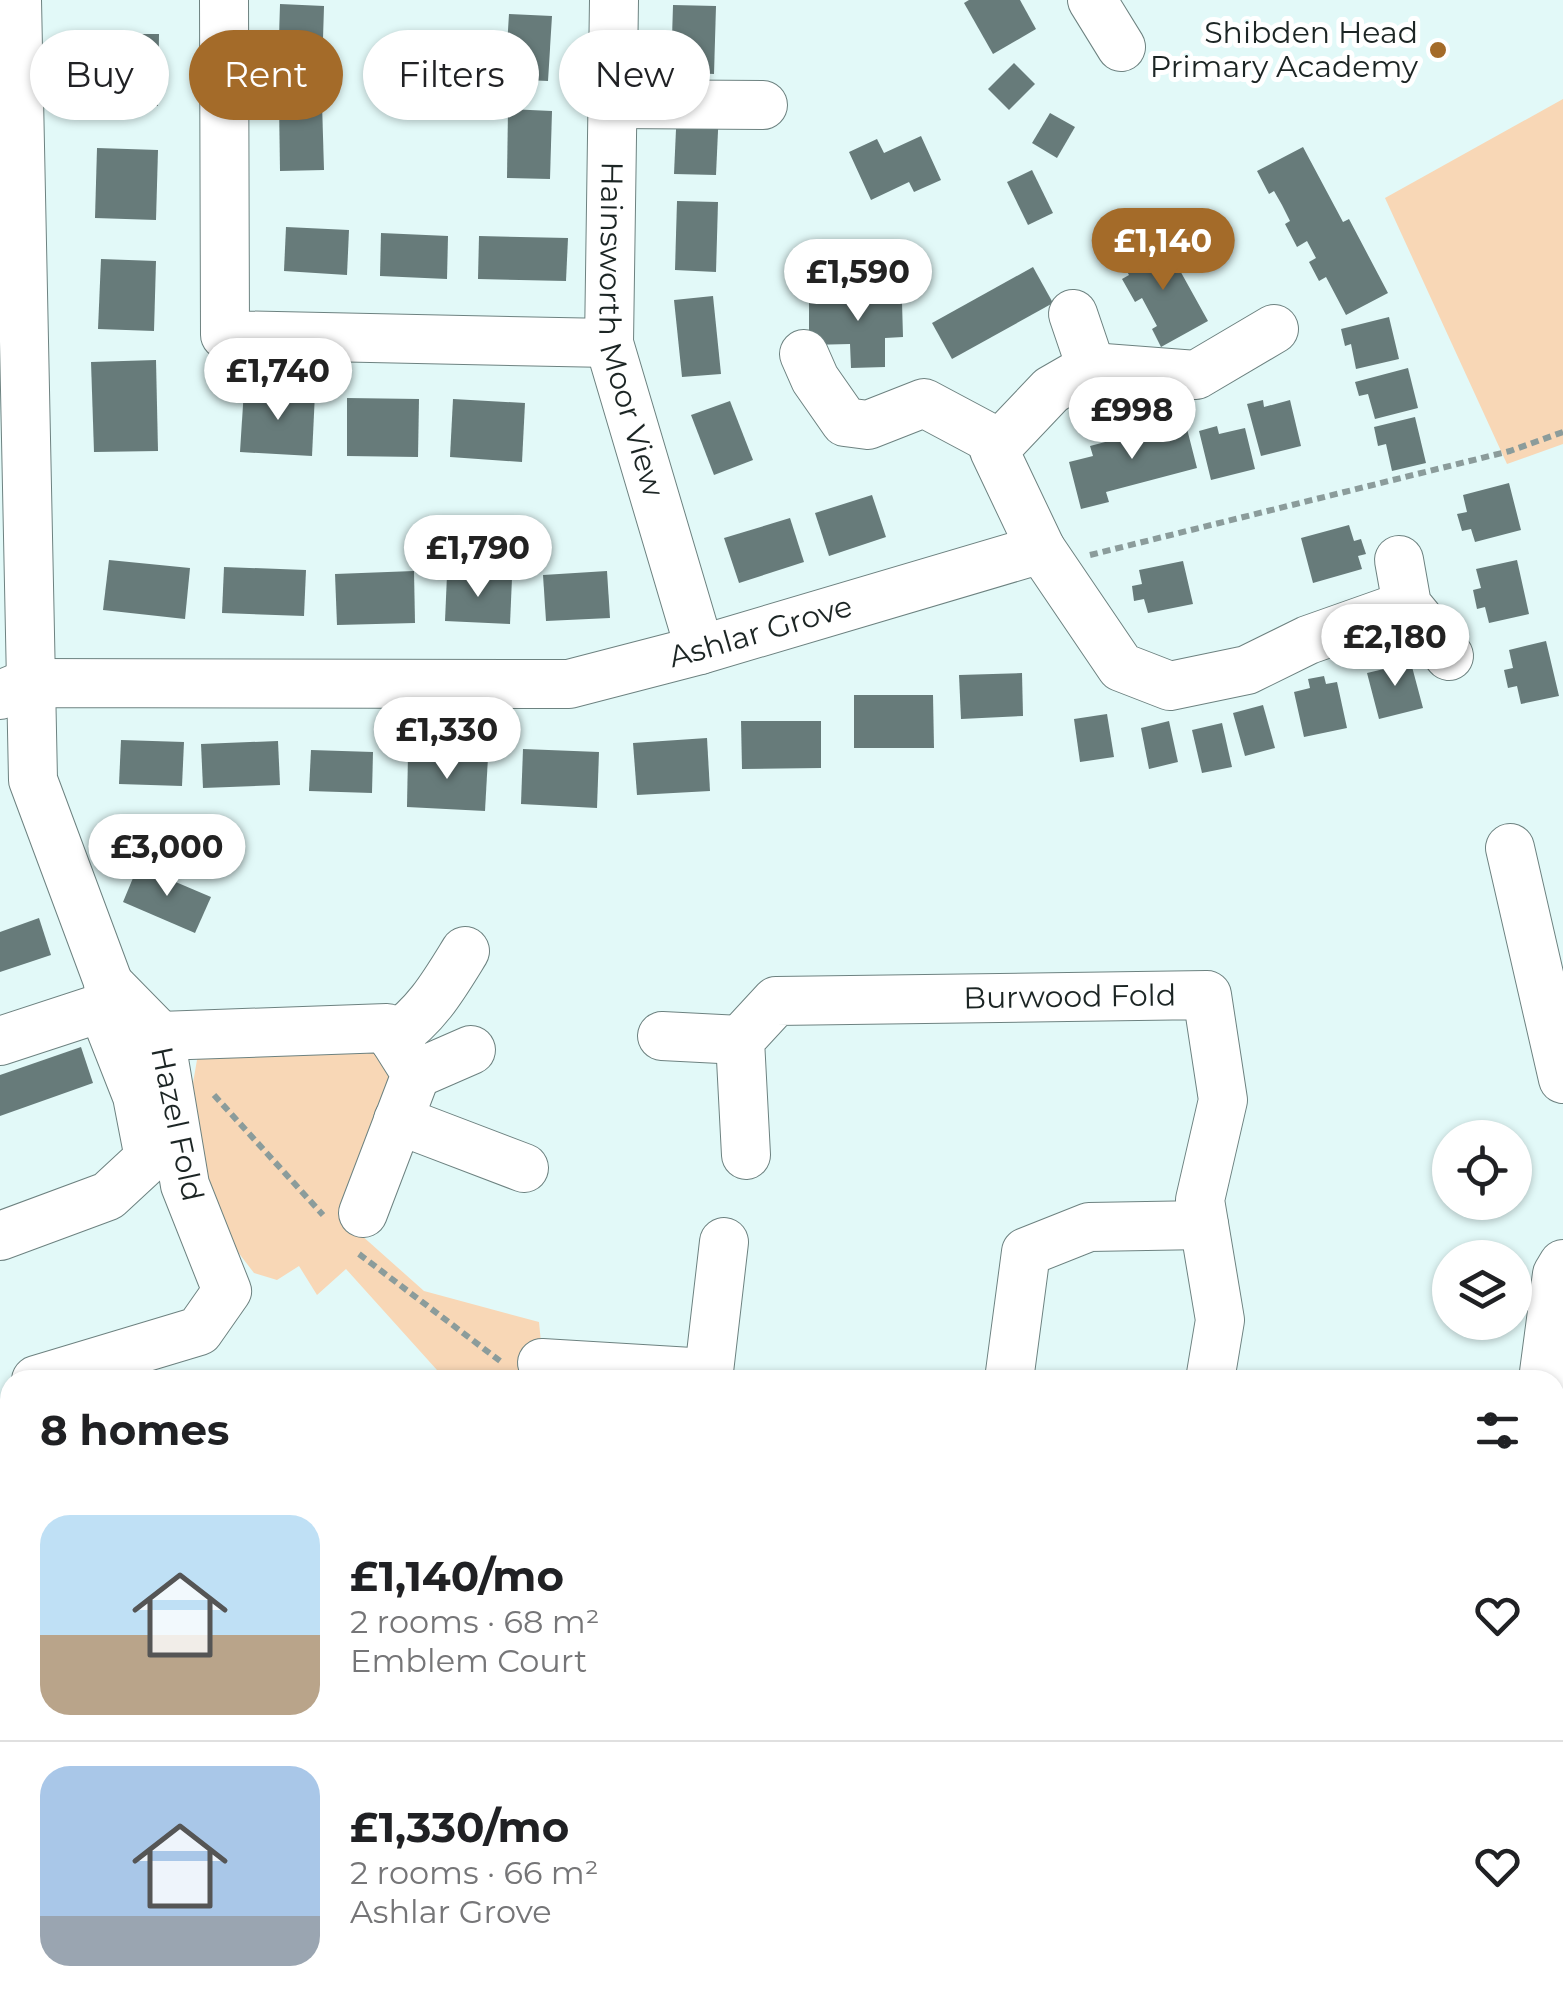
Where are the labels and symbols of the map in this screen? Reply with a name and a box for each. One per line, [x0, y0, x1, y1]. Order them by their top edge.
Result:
place label: Shibden Head Primary Academy [1150, 14, 1419, 85]
marker: Shibden Head Primary Academy [1427, 39, 1449, 61]
street label: Hainsworth Moor View [591, 161, 673, 502]
pin: £1,140 [1082, 208, 1244, 293]
pin: £1,590 [777, 239, 939, 324]
pin: £1,740 [197, 338, 359, 423]
pin: £998 [1073, 377, 1191, 462]
pin: £1,790 [397, 515, 559, 600]
street label: Ashlar Grove [665, 587, 856, 675]
pin: £2,180 [1314, 604, 1476, 689]
pin: £1,330 [366, 697, 528, 782]
pin: £3,000 [86, 814, 248, 899]
street label: Burwood Fold [963, 976, 1176, 1016]
street label: Hazel Fold [143, 1043, 212, 1204]

